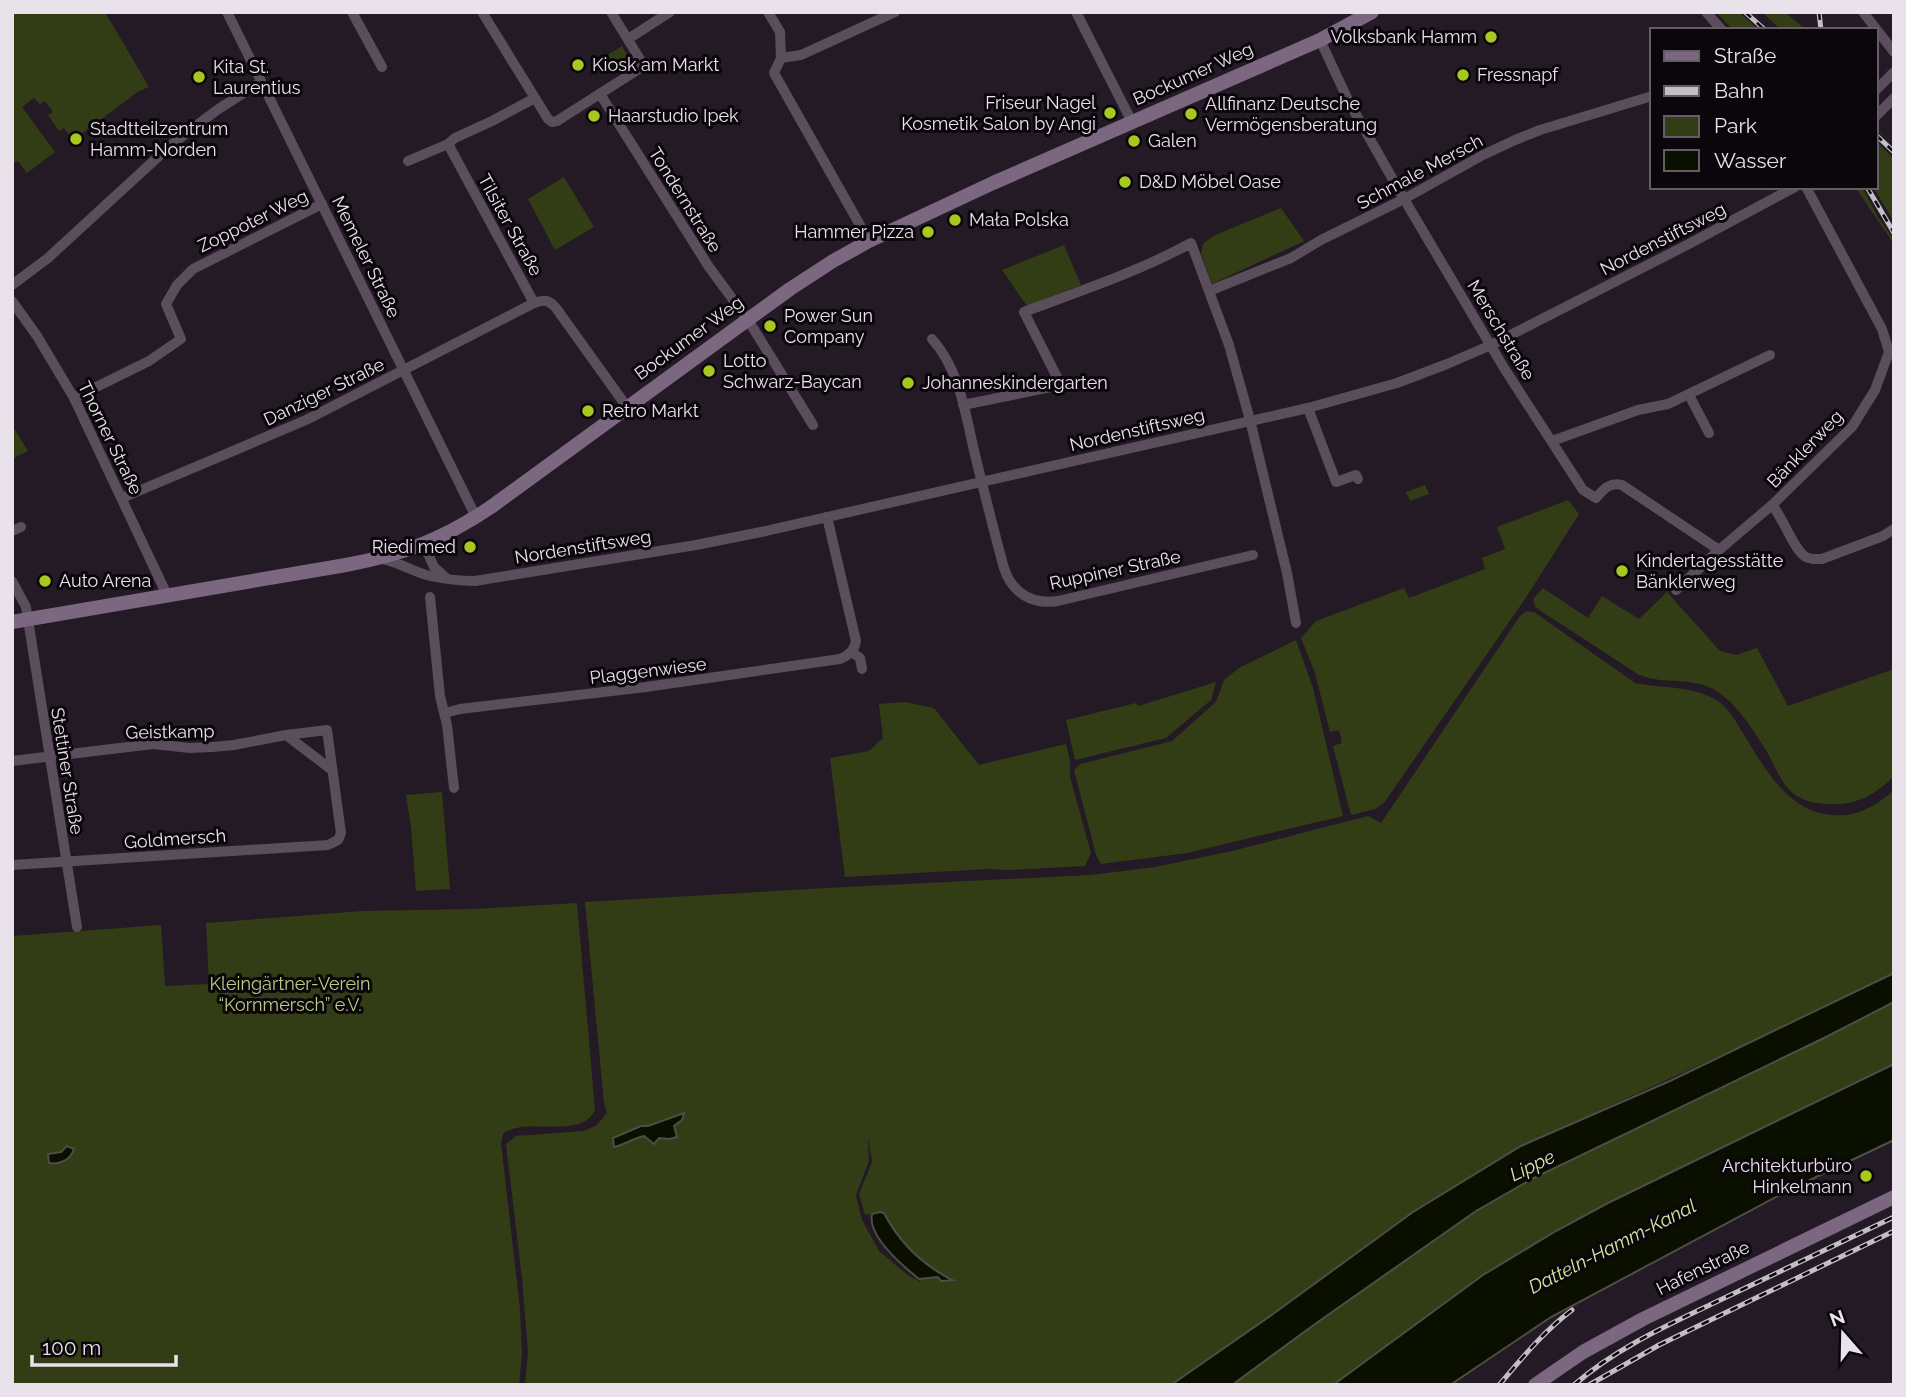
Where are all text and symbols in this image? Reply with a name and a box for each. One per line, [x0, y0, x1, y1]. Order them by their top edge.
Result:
place label: Volksbank Hamm [1331, 26, 1477, 47]
legend [1650, 28, 1878, 189]
marker: Volksbank Hamm [1483, 29, 1499, 45]
street label: Bockumer Weg [1130, 38, 1256, 109]
text: Straße [1714, 43, 1776, 68]
place label: Kiosk am Markt [592, 54, 719, 75]
place label: Kita St. Laurentius [213, 56, 301, 98]
marker: Kiosk am Markt [570, 57, 586, 73]
place label: Fressnapf [1477, 64, 1559, 85]
marker: Fressnapf [1455, 67, 1471, 83]
marker: Kita St. Laurentius [191, 69, 207, 85]
text: Bahn [1714, 78, 1764, 103]
place label: Friseur Nagel Kosmetik Salon by Angi [901, 92, 1096, 134]
place label: Allfinanz Deutsche Vermögensberatung [1205, 93, 1377, 135]
place label: Haarstudio Ipek [608, 105, 739, 126]
marker: Friseur Nagel Kosmetik Salon by Angi [1102, 105, 1118, 121]
marker: Allfinanz Deutsche Vermögensberatung [1183, 106, 1199, 122]
marker: Haarstudio Ipek [586, 108, 602, 124]
text: Park [1714, 113, 1757, 138]
place label: Stadtteilzentrum Hamm-Norden [90, 118, 228, 160]
place label: Galen [1148, 130, 1197, 151]
street label: Schmale Mersch [1353, 130, 1486, 214]
marker: Stadtteilzentrum Hamm-Norden [68, 131, 84, 147]
marker: Galen [1126, 133, 1142, 149]
street label: Tondernstraße [645, 143, 726, 257]
text: Wasser [1714, 148, 1787, 173]
street label: Tilsiter Straße [474, 170, 547, 280]
place label: D&D Möbel Oase [1139, 171, 1281, 192]
marker: D&D Möbel Oase [1117, 174, 1133, 190]
street label: Zoppoter Weg [194, 185, 311, 256]
street label: Memeler Straße [328, 193, 405, 321]
street label: Nordenstiftsweg [1597, 198, 1729, 279]
place label: Mała Polska [969, 209, 1069, 230]
marker: Mała Polska [947, 212, 963, 228]
place label: Hammer Pizza [794, 221, 914, 242]
marker: Hammer Pizza [920, 224, 936, 240]
street label: Merschstraße [1463, 276, 1540, 384]
street label: Bockumer Weg [630, 291, 747, 384]
place label: Power Sun Company [784, 305, 873, 347]
marker: Power Sun Company [762, 318, 778, 334]
place label: Lotto Schwarz-Baycan [723, 350, 862, 392]
street label: Danziger Straße [260, 353, 388, 430]
marker: Lotto Schwarz-Baycan [701, 363, 717, 379]
place label: Johanneskindergarten [922, 372, 1108, 393]
marker: Johanneskindergarten [900, 375, 916, 391]
street label: Thorner Straße [74, 378, 147, 498]
place label: Retro Markt [602, 400, 699, 421]
marker: Retro Markt [580, 403, 596, 419]
street label: Nordenstiftsweg [1067, 404, 1206, 455]
street label: Bänklerweg [1762, 406, 1847, 492]
street label: Nordenstiftsweg [513, 525, 653, 568]
place label: Riedi med [372, 536, 456, 557]
marker: Riedi med [462, 539, 478, 555]
street label: Ruppiner Straße [1047, 545, 1183, 594]
place label: Kindertagesstätte Bänklerweg [1636, 550, 1784, 592]
marker: Kindertagesstätte Bänklerweg [1614, 563, 1630, 579]
place label: Auto Arena [59, 570, 151, 591]
marker: Auto Arena [37, 573, 53, 589]
street label: Plaggenwiese [588, 653, 708, 688]
street label: Stettiner Straße [47, 706, 88, 836]
street label: Geistkamp [125, 720, 215, 743]
street label: Goldmersch [123, 824, 227, 853]
park label: Kleingärtner-Verein “Kornmersch” e.V. [210, 973, 370, 1015]
water label: Lippe [1506, 1145, 1558, 1185]
place label: Architekturbüro Hinkelmann [1722, 1155, 1852, 1197]
marker: Architekturbüro Hinkelmann [1858, 1168, 1874, 1184]
water label: Datteln-Hamm-Kanal [1525, 1194, 1699, 1298]
street label: Hafenstraße [1653, 1236, 1753, 1299]
north arrow [1808, 1299, 1878, 1369]
text: N [1827, 1305, 1848, 1331]
scale bar [32, 1324, 175, 1368]
text: 100 m [42, 1335, 101, 1360]

